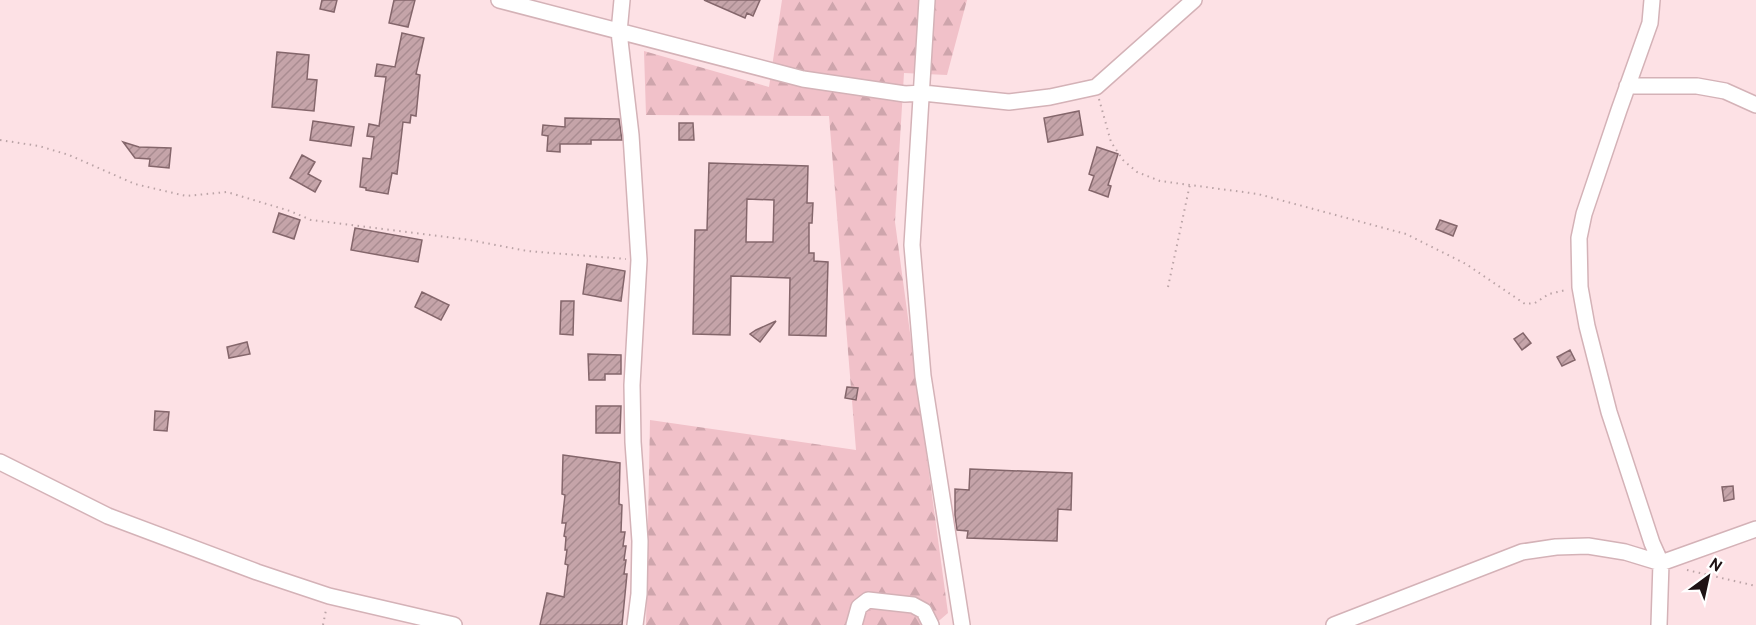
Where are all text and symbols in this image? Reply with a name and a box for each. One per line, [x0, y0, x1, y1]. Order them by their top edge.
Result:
north arrow [1678, 547, 1738, 607]
text: N [1705, 555, 1725, 578]

